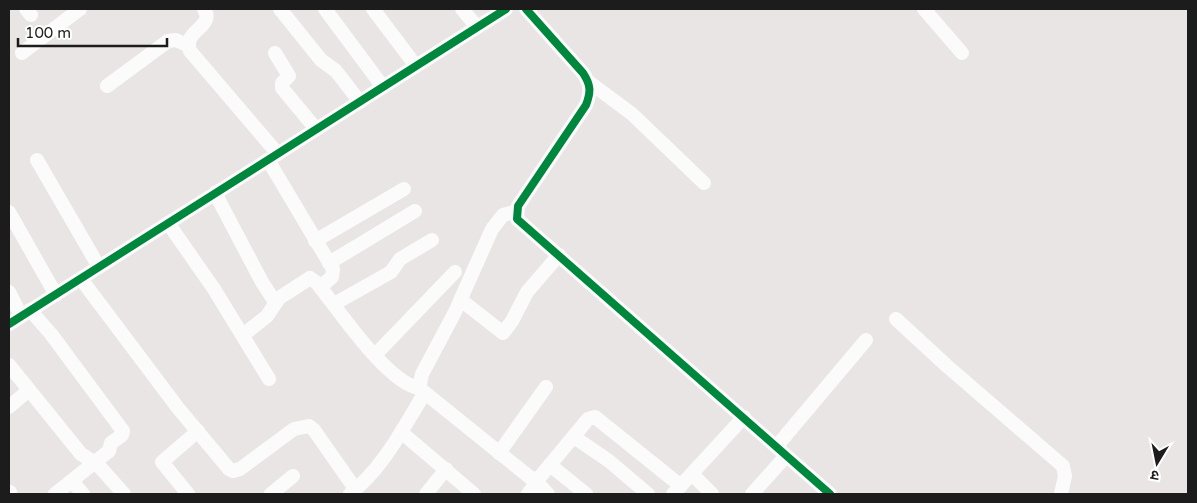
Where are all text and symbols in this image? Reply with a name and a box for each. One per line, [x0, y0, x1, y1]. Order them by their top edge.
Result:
scale bar [18, 15, 166, 47]
text: 100 m [25, 24, 71, 42]
north arrow [1132, 438, 1182, 488]
text: उ [1149, 466, 1160, 484]

